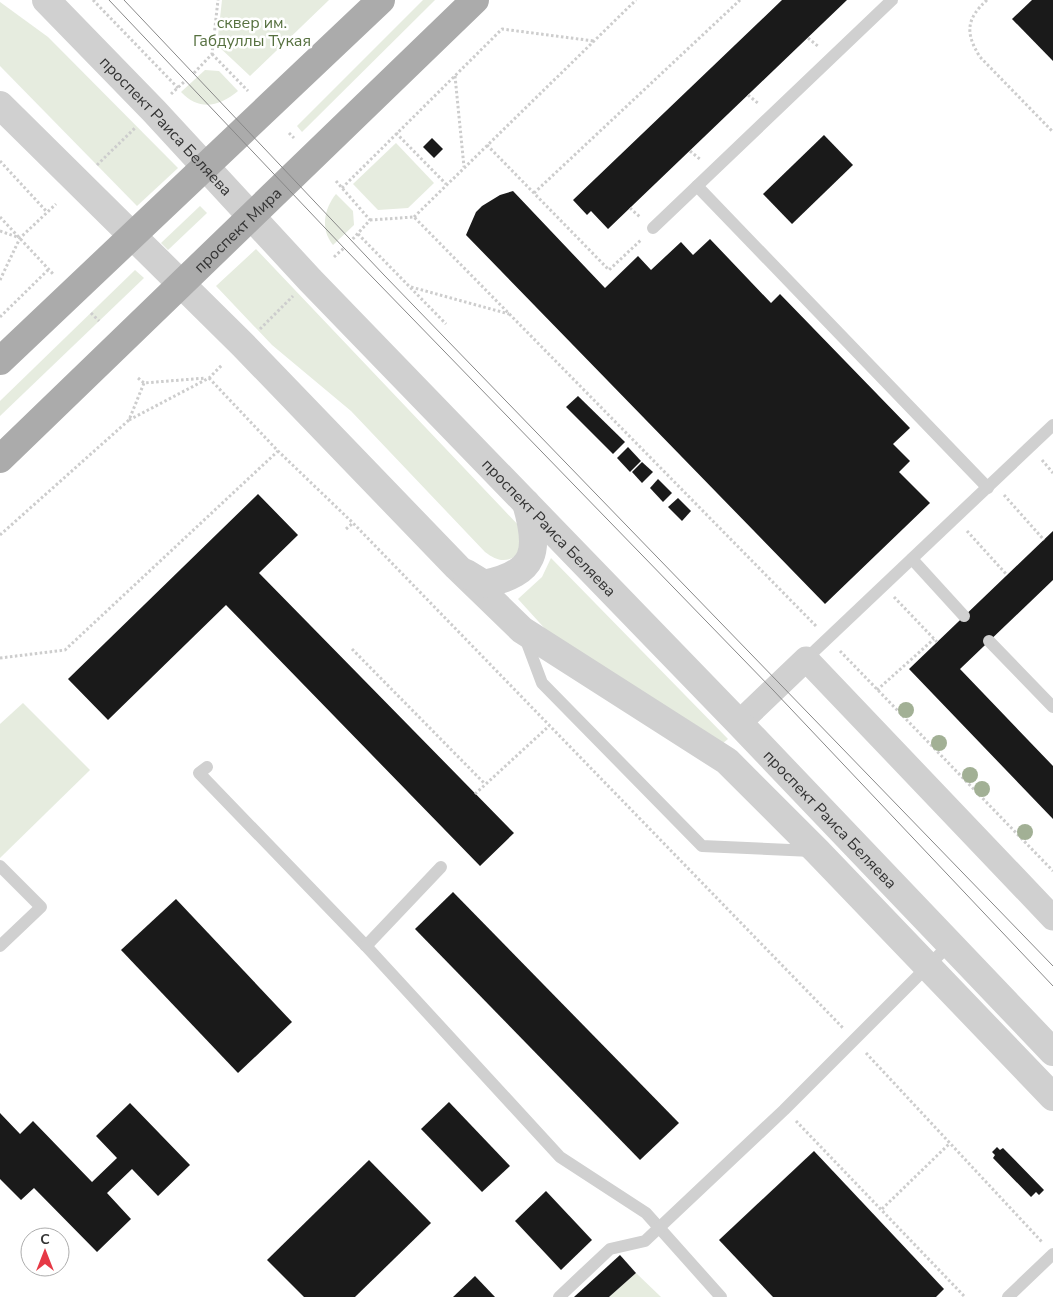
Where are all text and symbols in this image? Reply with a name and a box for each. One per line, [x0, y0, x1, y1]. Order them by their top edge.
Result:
park label: сквер им. Габдуллы Тукая [193, 12, 311, 52]
street label: проспект Раиса Беляева [94, 52, 237, 201]
street label: проспект Мира [189, 183, 287, 278]
street label: проспект Раиса Беляева [477, 454, 621, 602]
street label: проспект Раиса Беляева [758, 745, 901, 894]
north arrow [20, 1227, 70, 1277]
text: С [40, 1230, 50, 1249]

